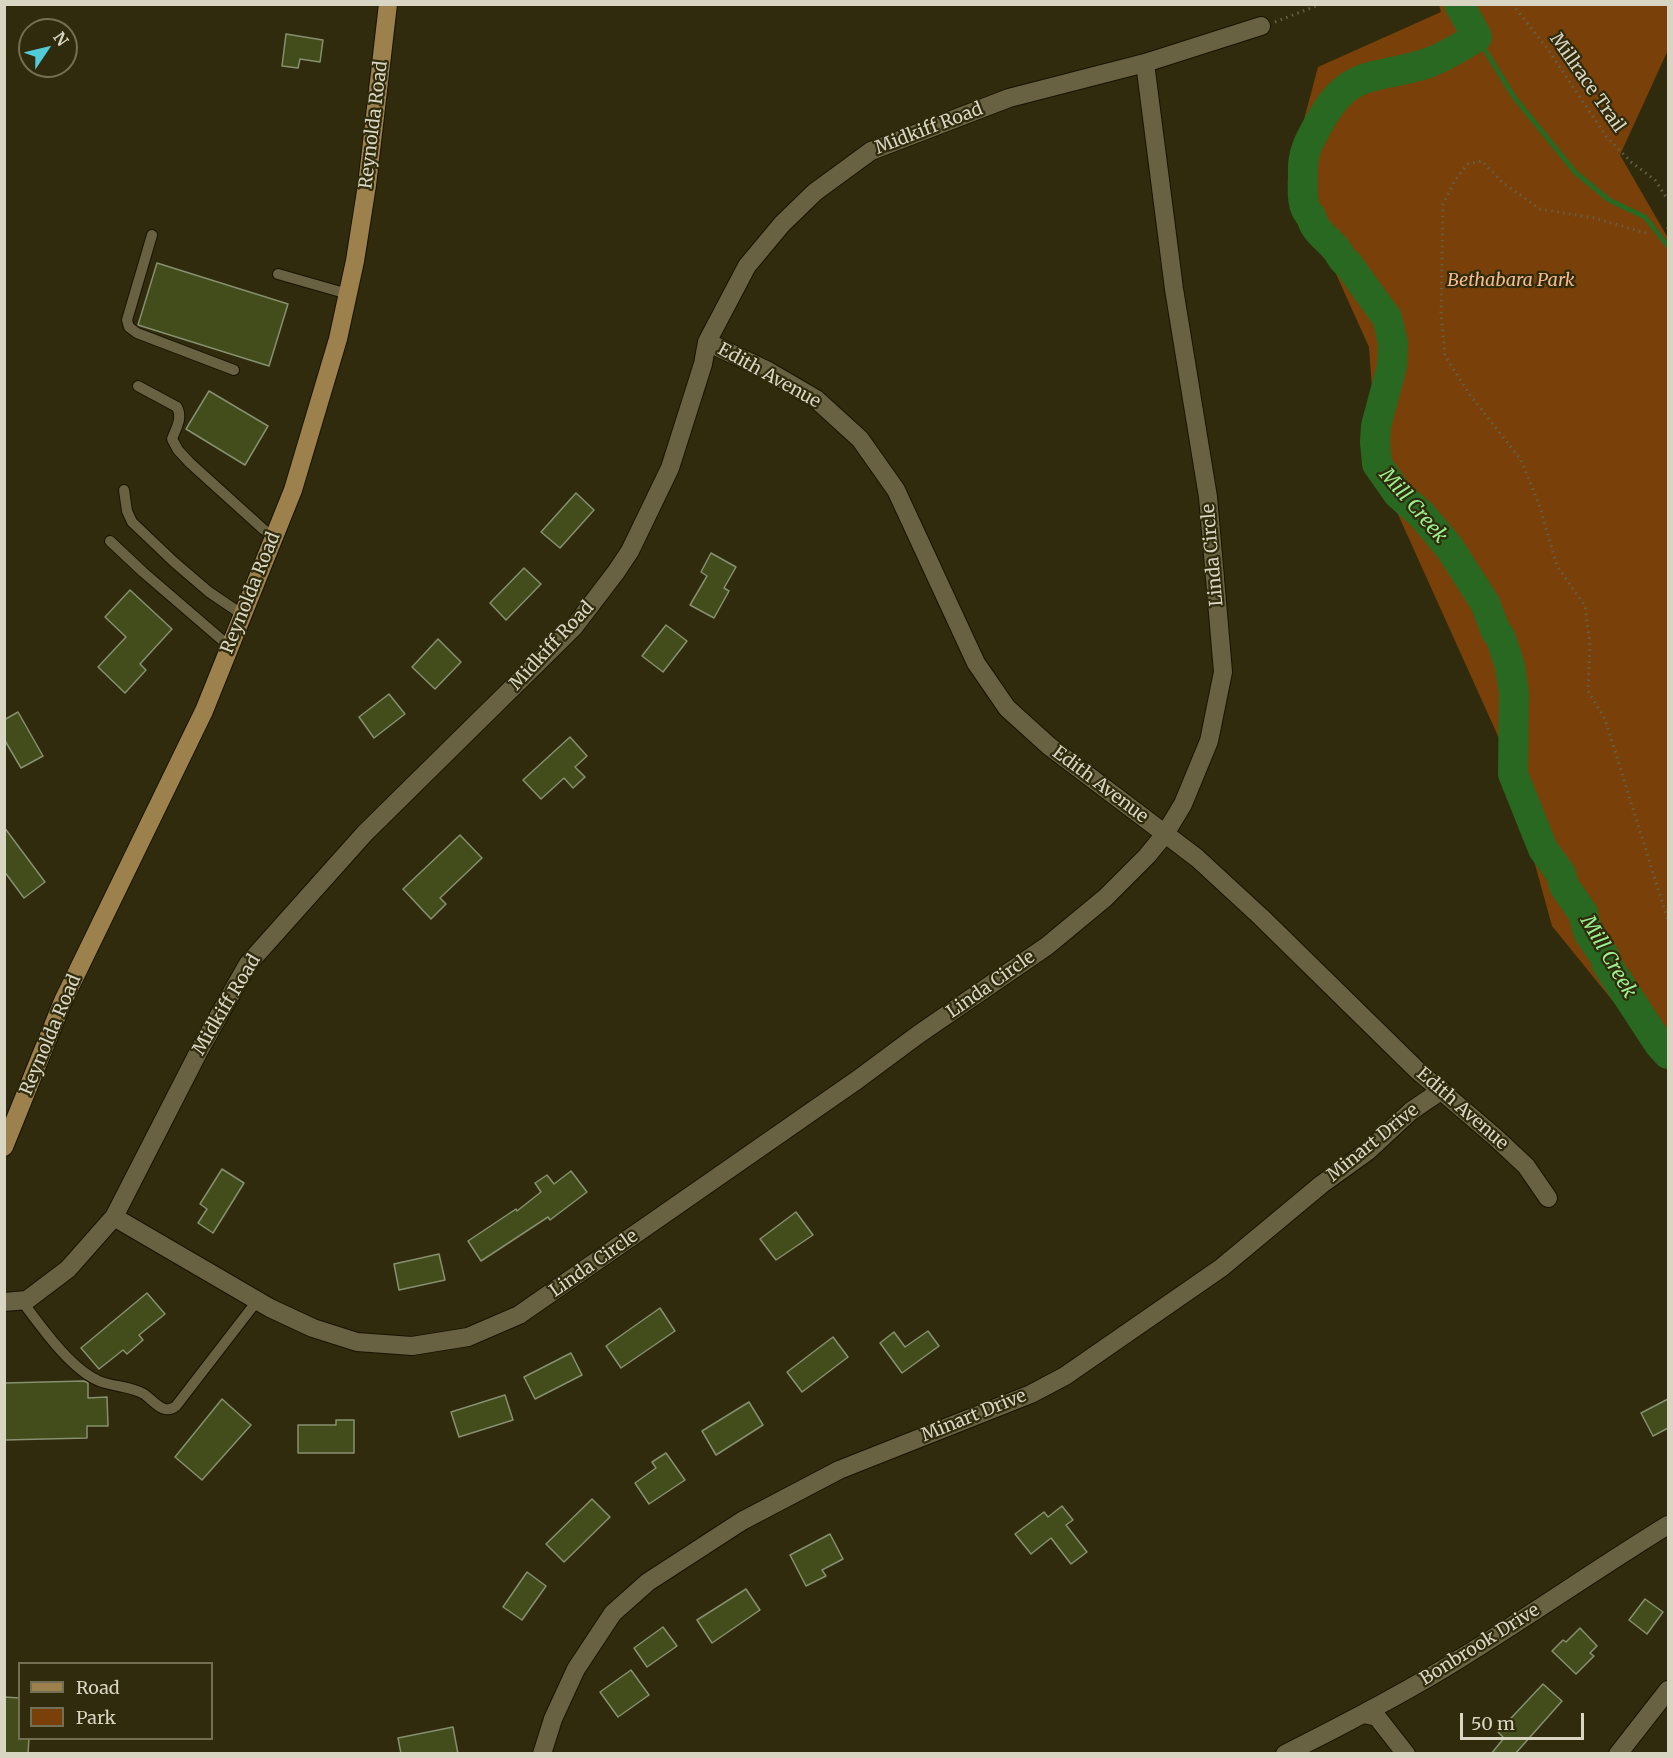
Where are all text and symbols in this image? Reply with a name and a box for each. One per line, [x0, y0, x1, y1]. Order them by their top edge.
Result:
north arrow [18, 18, 78, 78]
text: N [49, 28, 73, 50]
street label: Millrace Trail [1545, 29, 1629, 137]
street label: Reynolda Road [355, 60, 393, 190]
street label: Midkiff Road [872, 99, 986, 159]
park label: Bethabara Park [1447, 270, 1575, 292]
street label: Edith Avenue [714, 339, 824, 413]
water label: Mill Creek [1374, 464, 1452, 548]
street label: Linda Circle [1198, 503, 1228, 607]
street label: Reynolda Road [217, 529, 285, 657]
street label: Midkiff Road [505, 597, 599, 695]
street label: Edith Avenue [1048, 742, 1152, 828]
water label: Mill Creek [1575, 912, 1641, 1002]
street label: Linda Circle [943, 947, 1039, 1023]
street label: Midkiff Road [189, 951, 265, 1059]
street label: Reynolda Road [16, 971, 86, 1099]
street label: Edith Avenue [1412, 1063, 1512, 1155]
street label: Minart Drive [1323, 1100, 1423, 1186]
street label: Linda Circle [546, 1226, 642, 1302]
street label: Minart Drive [918, 1385, 1030, 1447]
street label: Bonbrook Drive [1416, 1600, 1544, 1690]
legend [18, 1662, 213, 1740]
text: Road [76, 1676, 120, 1699]
scale bar [1463, 1701, 1588, 1739]
text: Park [76, 1706, 116, 1729]
text: 50 m [1471, 1712, 1515, 1735]

